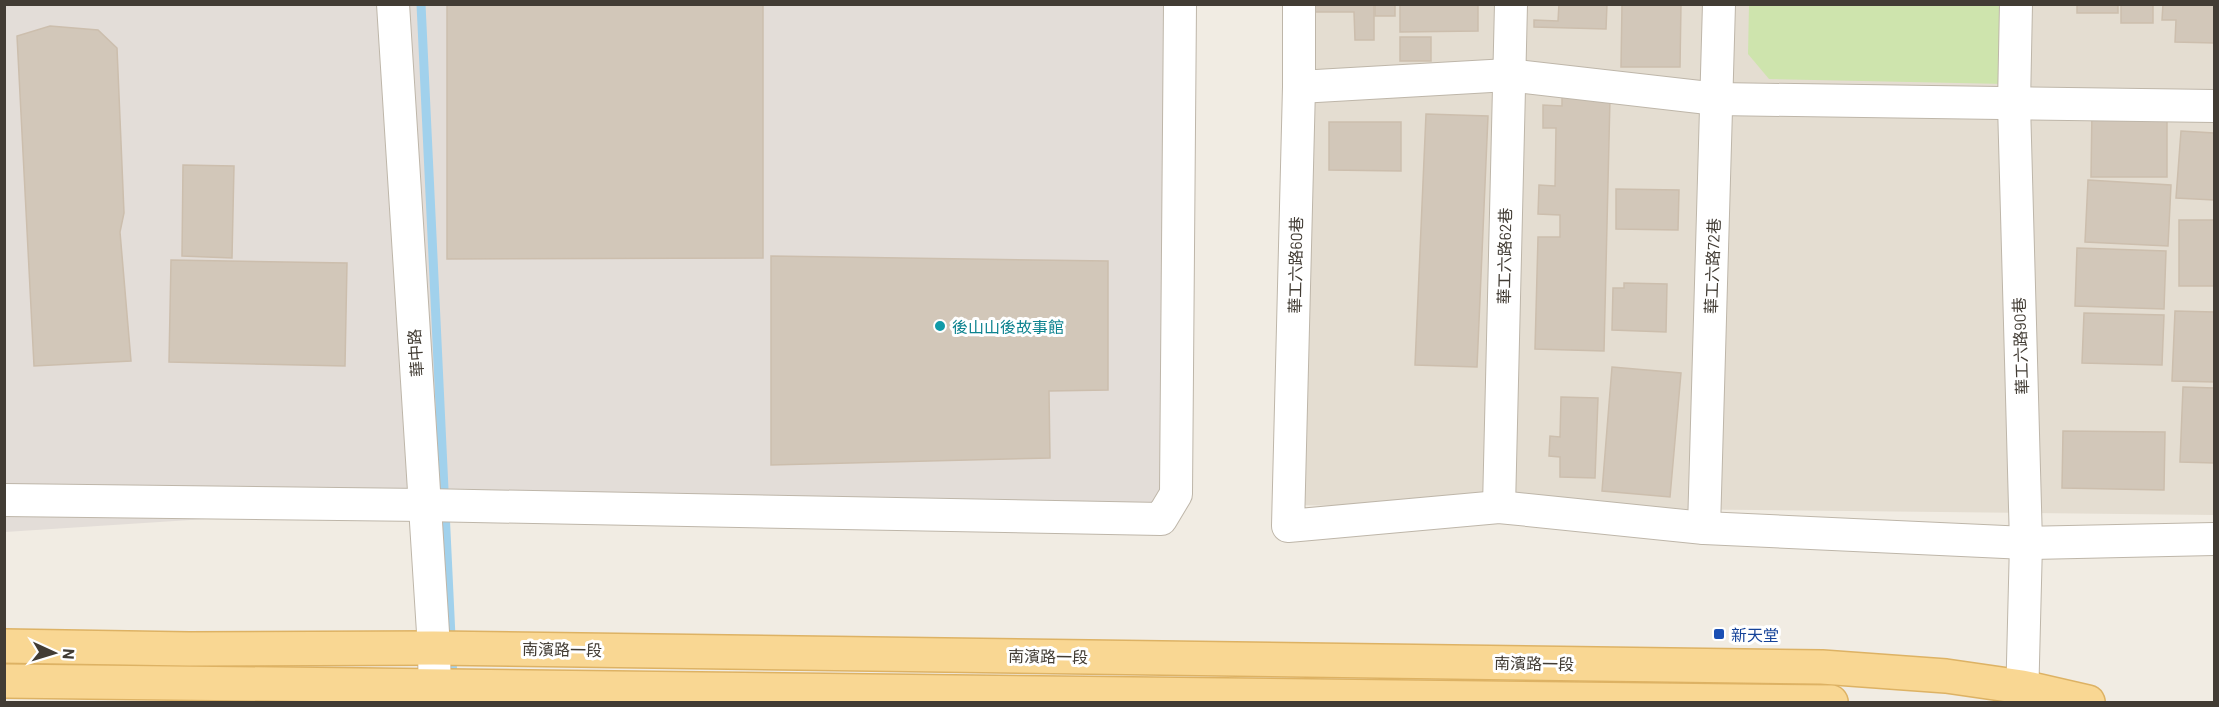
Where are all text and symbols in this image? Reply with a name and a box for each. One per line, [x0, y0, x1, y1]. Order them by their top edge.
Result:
street label: 華工六路62巷 [1494, 207, 1514, 305]
street label: 華工六路60巷 [1285, 216, 1305, 314]
street label: 華工六路72巷 [1701, 218, 1723, 314]
street label: 華工六路90巷 [2009, 297, 2031, 395]
place label: 後山山後故事館 [952, 317, 1064, 336]
marker: 後山山後故事館 [933, 319, 947, 333]
street label: 華中路 [404, 328, 426, 378]
north arrow [24, 623, 84, 683]
place label: 新天堂 [1731, 625, 1779, 644]
marker: 新天堂 [1712, 627, 1726, 641]
street label: 南濱路一段 [522, 639, 602, 659]
street label: 南濱路一段 [1008, 646, 1088, 666]
text: N [60, 648, 79, 660]
street label: 南濱路一段 [1494, 653, 1574, 673]

